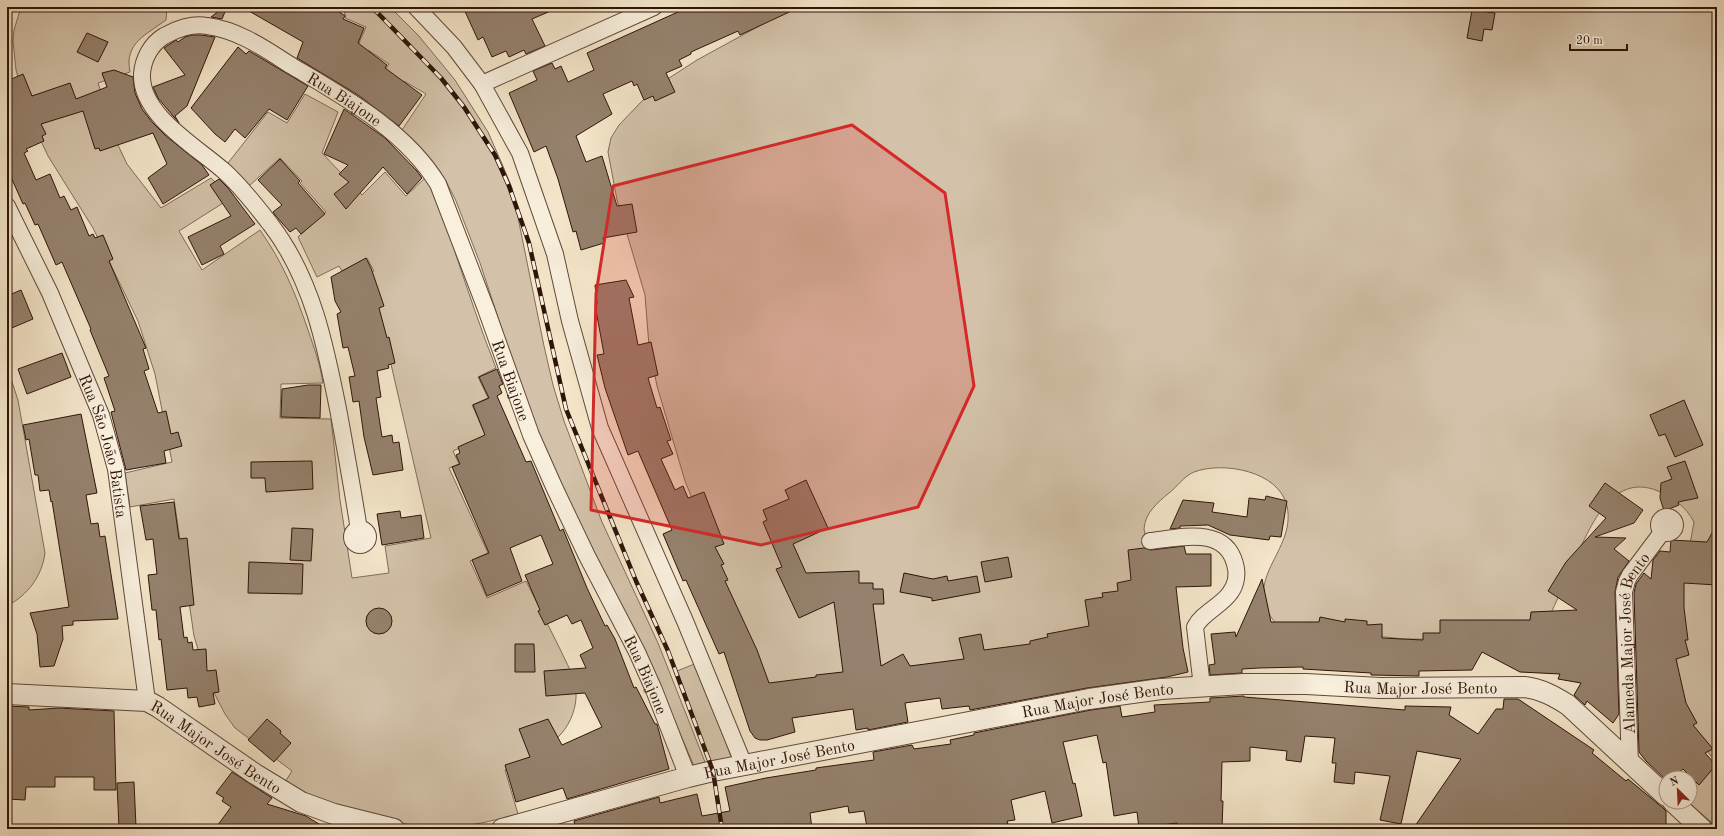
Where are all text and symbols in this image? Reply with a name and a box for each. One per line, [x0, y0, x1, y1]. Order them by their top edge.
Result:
scale bar [1570, 26, 1627, 52]
text: 20 m [1576, 35, 1603, 47]
street label: Rua Biajone [304, 71, 384, 130]
street label: Rua Biajone [488, 338, 531, 423]
street label: Rua São João Batista [75, 372, 128, 519]
street label: Alameda Major José Bento [1618, 550, 1654, 735]
street label: Rua Biajone [620, 633, 669, 717]
street label: Rua Major José Bento [1343, 680, 1497, 698]
street label: Rua Major José Bento [1021, 682, 1174, 722]
street label: Rua Major José Bento [147, 699, 283, 798]
street label: Rua Major José Bento [702, 738, 856, 783]
north arrow [1658, 770, 1698, 810]
text: N [1668, 775, 1681, 789]

